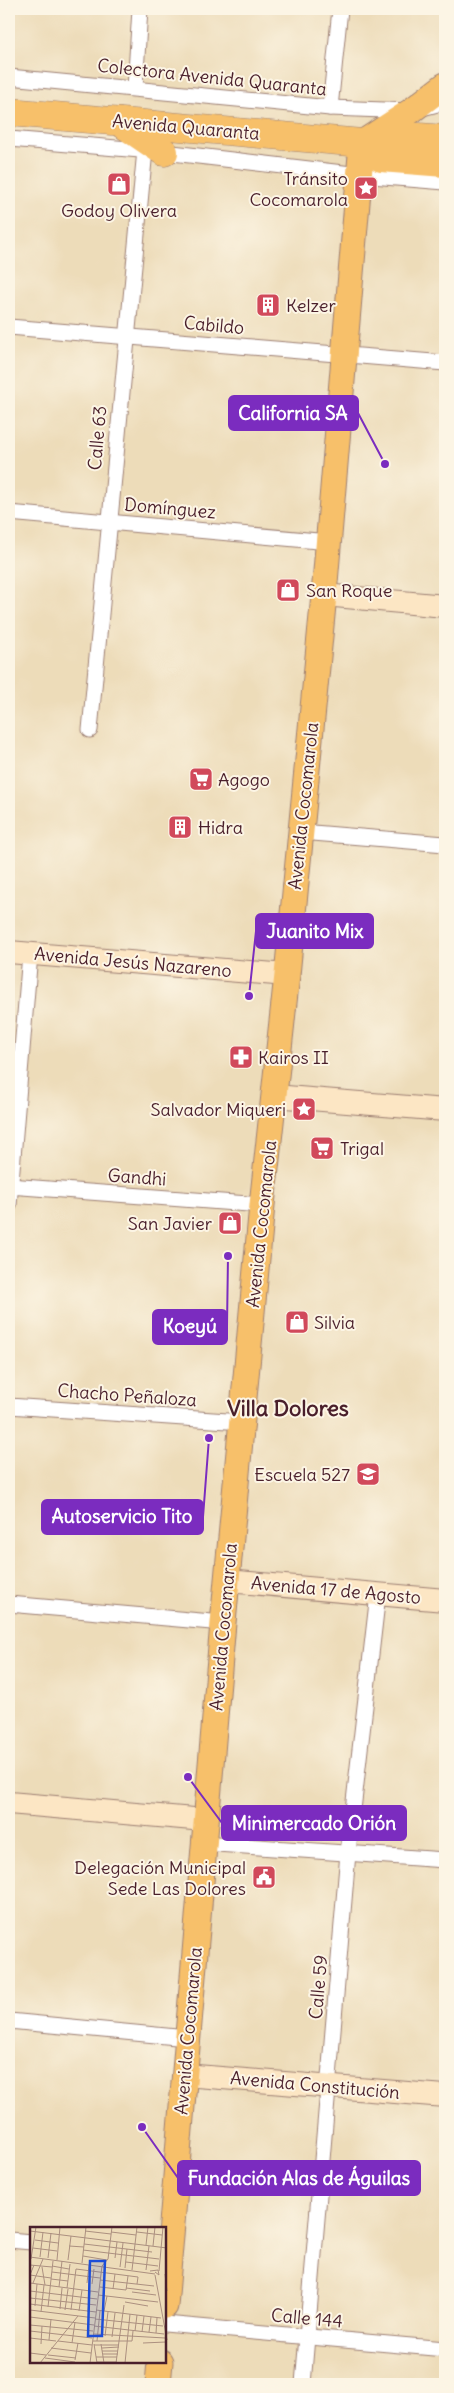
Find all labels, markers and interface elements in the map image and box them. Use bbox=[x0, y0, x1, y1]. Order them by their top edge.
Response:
street label: Colectora Avenida Quaranta bbox=[96, 54, 328, 100]
street label: Avenida Quaranta bbox=[111, 109, 261, 145]
place label: Tránsito Cocomarola bbox=[249, 167, 348, 211]
shop icon: Godoy Olivera bbox=[106, 171, 132, 197]
place icon: Tránsito Cocomarola bbox=[353, 175, 379, 201]
place label: Godoy Olivera bbox=[61, 199, 177, 222]
building icon: Kelzer bbox=[255, 292, 281, 318]
place label: Kelzer bbox=[286, 294, 336, 317]
street label: Cabildo bbox=[183, 311, 245, 339]
callout: California SA bbox=[229, 396, 358, 430]
text: California SA bbox=[238, 401, 348, 425]
street label: Calle 63 bbox=[83, 405, 111, 471]
street label: Domínguez bbox=[123, 493, 217, 523]
shop icon: San Roque bbox=[275, 577, 301, 603]
place label: San Roque bbox=[306, 579, 393, 602]
street label: Avenida Cocomarola bbox=[283, 721, 323, 891]
supermarket icon: Agogo bbox=[188, 766, 214, 792]
place label: Agogo bbox=[218, 768, 270, 791]
building icon: Hidra bbox=[167, 814, 193, 840]
place label: Hidra bbox=[198, 816, 243, 839]
callout: Juanito Mix bbox=[256, 914, 373, 948]
text: Juanito Mix bbox=[266, 919, 364, 943]
street label: Avenida Jesús Nazareno bbox=[33, 942, 233, 982]
pharmacy icon: Kairos II bbox=[228, 1044, 254, 1070]
place label: Kairos II bbox=[258, 1046, 329, 1069]
place icon: Salvador Miqueri bbox=[291, 1096, 317, 1122]
place label: Salvador Miqueri bbox=[150, 1098, 286, 1121]
supermarket icon: Trigal bbox=[309, 1135, 335, 1161]
place label: Trigal bbox=[340, 1137, 384, 1160]
street label: Avenida Cocomarola bbox=[241, 1139, 281, 1309]
street label: Gandhi bbox=[107, 1163, 167, 1191]
shop icon: San Javier bbox=[217, 1210, 243, 1236]
place label: San Javier bbox=[128, 1212, 213, 1235]
shop icon: Silvia bbox=[284, 1309, 310, 1335]
callout: Koeyú bbox=[153, 1310, 227, 1344]
place label: Silvia bbox=[314, 1311, 355, 1334]
text: Koeyú bbox=[163, 1314, 217, 1338]
street label: Chacho Peñaloza bbox=[57, 1379, 197, 1411]
district label: Villa Dolores bbox=[227, 1394, 349, 1422]
school or university icon: Escuela 527 bbox=[355, 1461, 381, 1487]
place label: Escuela 527 bbox=[254, 1463, 350, 1486]
callout: Autoservicio Tito bbox=[42, 1500, 203, 1534]
text: Autoservicio Tito bbox=[52, 1504, 193, 1528]
street label: Avenida Cocomarola bbox=[204, 1542, 242, 1712]
street label: Avenida 17 de Agosto bbox=[250, 1571, 422, 1609]
callout: Minimercado Orión bbox=[222, 1806, 406, 1840]
text: Minimercado Orión bbox=[232, 1811, 396, 1835]
place label: Delegación Municipal Sede Las Dolores bbox=[74, 1856, 246, 1900]
public building icon: Delegación Municipal Sede Las Dolores bbox=[251, 1864, 277, 1890]
street label: Avenida Cocomarola bbox=[169, 1946, 207, 2116]
street label: Calle 59 bbox=[304, 1954, 332, 2020]
street label: Avenida Constitución bbox=[229, 2066, 401, 2104]
callout: Fundación Alas de Águilas bbox=[178, 2161, 420, 2195]
text: Fundación Alas de Águilas bbox=[188, 2165, 411, 2190]
inset map bbox=[30, 2227, 166, 2363]
street label: Calle 144 bbox=[270, 2303, 344, 2333]

